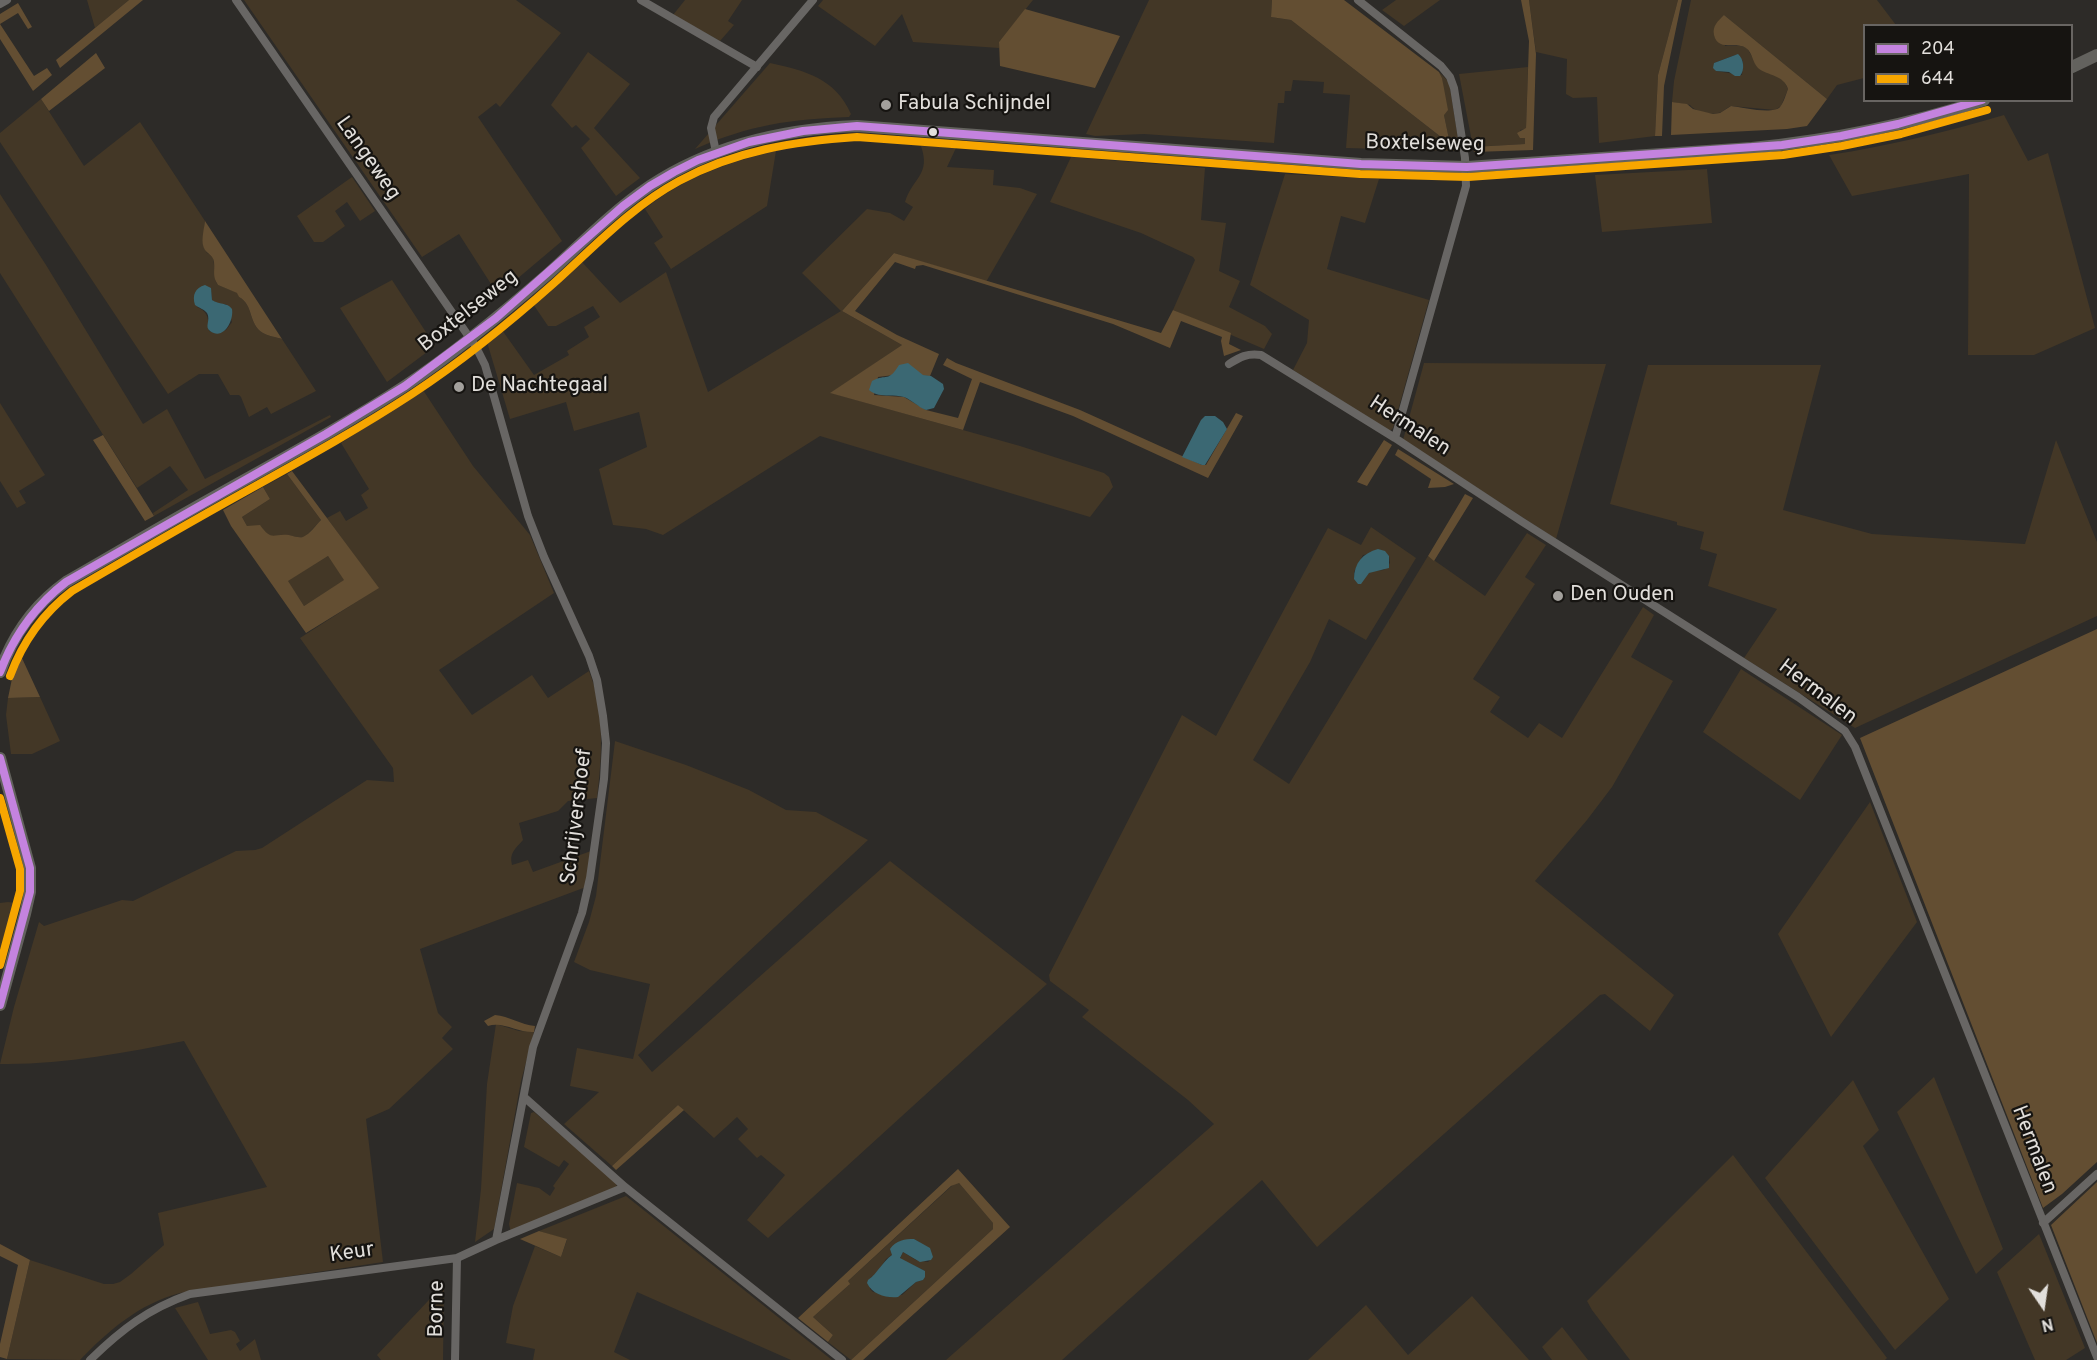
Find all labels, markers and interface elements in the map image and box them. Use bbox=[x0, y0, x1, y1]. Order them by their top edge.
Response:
legend bbox=[1863, 24, 2073, 102]
text: 204 bbox=[1921, 38, 1955, 61]
text: 644 bbox=[1921, 68, 1954, 91]
place label: Fabula Schijndel bbox=[898, 92, 1051, 118]
marker: Fabula Schijndel bbox=[879, 98, 893, 112]
street label: Langeweg bbox=[329, 112, 405, 206]
unlabelled marker bbox=[927, 126, 939, 138]
street label: Boxtelseweg bbox=[1365, 131, 1485, 159]
street label: Boxtelseweg bbox=[414, 265, 524, 359]
place label: De Nachtegaal bbox=[471, 374, 608, 400]
marker: De Nachtegaal bbox=[452, 380, 466, 394]
street label: Hermalen bbox=[1364, 391, 1454, 463]
place label: Den Ouden bbox=[1570, 583, 1675, 609]
marker: Den Ouden bbox=[1551, 589, 1565, 603]
street label: Hermalen bbox=[1773, 655, 1861, 731]
street label: Schrijvershoef bbox=[557, 748, 599, 886]
street label: Hermalen bbox=[2005, 1103, 2061, 1197]
street label: Keur bbox=[328, 1238, 376, 1270]
north arrow bbox=[2013, 1276, 2073, 1336]
street label: Borne bbox=[425, 1280, 451, 1338]
text: N bbox=[2039, 1313, 2055, 1335]

